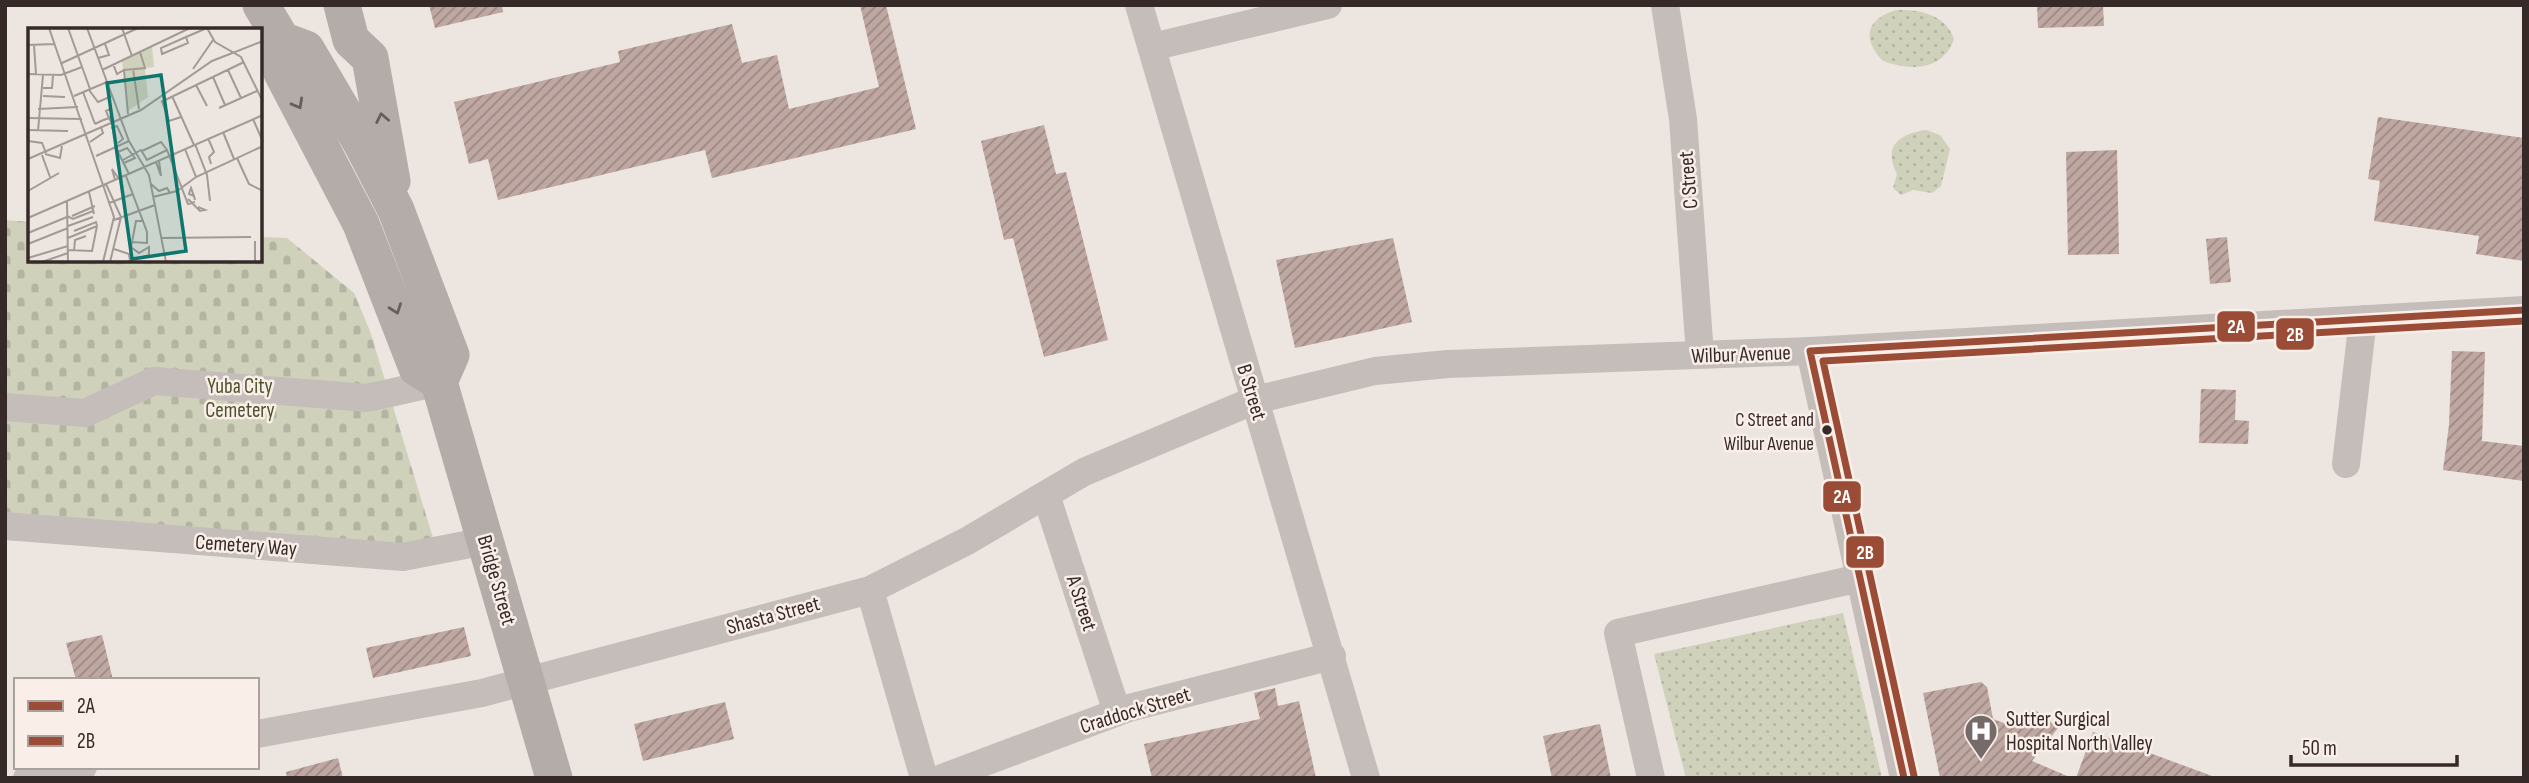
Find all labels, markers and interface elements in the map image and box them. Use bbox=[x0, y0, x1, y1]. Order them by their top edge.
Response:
inset map bbox=[28, 28, 262, 262]
one-way arrow bbox=[290, 97, 304, 109]
one-way arrow bbox=[375, 112, 390, 124]
street label: C Street bbox=[1674, 150, 1703, 210]
one-way arrow bbox=[387, 303, 401, 315]
line badge: 2A bbox=[2216, 310, 2256, 343]
text: 2A bbox=[2227, 316, 2246, 339]
line badge: 2B bbox=[2275, 317, 2315, 351]
text: 2B bbox=[2286, 324, 2304, 347]
street label: Wilbur Avenue bbox=[1691, 340, 1791, 369]
street label: B Street bbox=[1231, 361, 1272, 423]
park label: Yuba City Cemetery bbox=[205, 374, 275, 423]
place label: C Street and Wilbur Avenue bbox=[1724, 409, 1814, 456]
marker: C Street and Wilbur Avenue bbox=[1820, 423, 1834, 437]
line badge: 2A bbox=[1822, 480, 1862, 513]
text: 2A bbox=[1833, 486, 1852, 509]
street label: Cemetery Way bbox=[194, 529, 298, 562]
street label: Bridge Street bbox=[472, 532, 521, 628]
line badge: 2B bbox=[1845, 535, 1885, 569]
text: 2B bbox=[1856, 542, 1874, 565]
street label: A Street bbox=[1061, 571, 1102, 634]
street label: Shasta Street bbox=[724, 591, 823, 640]
legend bbox=[14, 678, 259, 769]
street label: Craddock Street bbox=[1077, 682, 1193, 739]
text: 2A bbox=[77, 694, 96, 719]
place label: Sutter Surgical Hospital North Valley bbox=[2006, 707, 2153, 756]
hospital icon: Sutter Surgical Hospital North Valley bbox=[1962, 712, 2000, 761]
scale bar bbox=[2291, 724, 2457, 768]
text: 2B bbox=[77, 729, 95, 754]
text: 50 m bbox=[2302, 736, 2337, 761]

